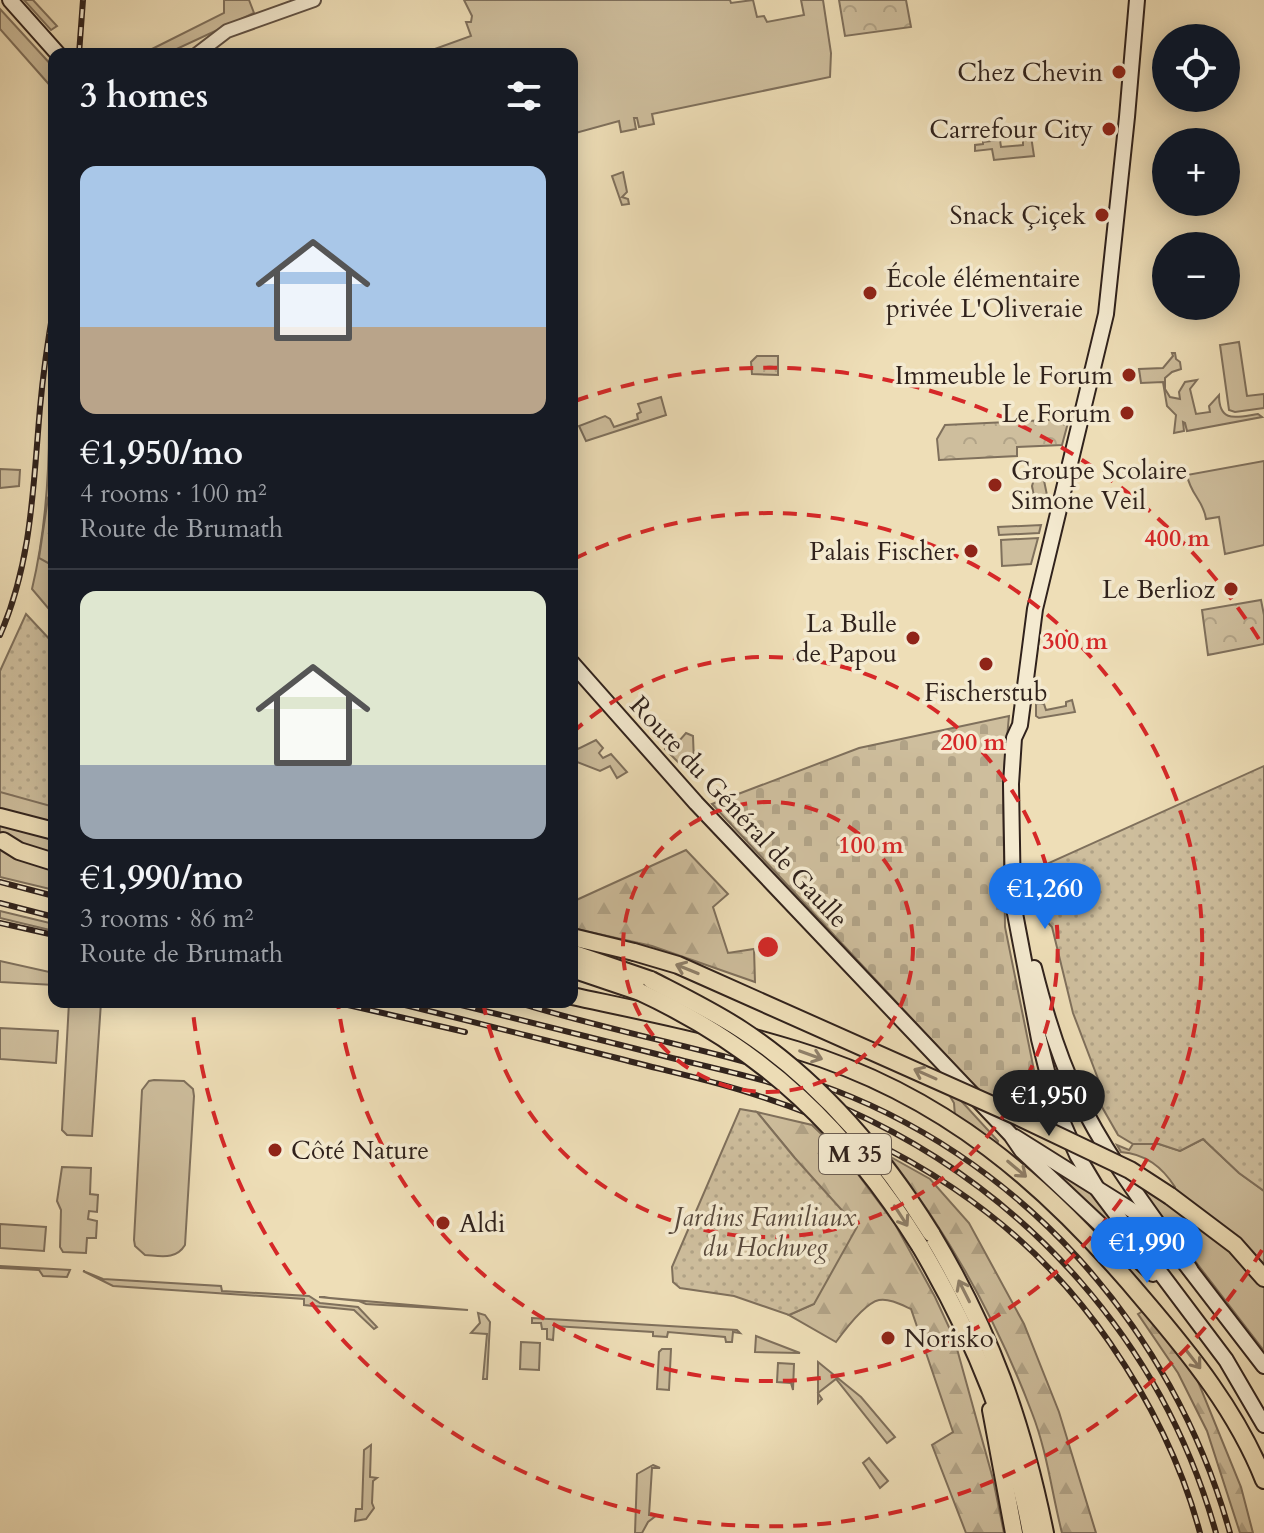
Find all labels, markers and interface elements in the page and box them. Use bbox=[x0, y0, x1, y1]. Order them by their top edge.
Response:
map controls bbox=[1152, 24, 1240, 320]
button: locate bbox=[1152, 24, 1240, 112]
place label: Chez Chevin bbox=[957, 55, 1103, 90]
marker: Chez Chevin bbox=[1110, 63, 1128, 81]
text: 3 homes bbox=[80, 73, 208, 119]
icon: filters bbox=[502, 74, 546, 118]
place label: Carrefour City bbox=[929, 112, 1093, 147]
marker: Carrefour City bbox=[1100, 120, 1118, 138]
button: + bbox=[1152, 128, 1240, 216]
place label: Snack Çiçek bbox=[949, 198, 1086, 233]
marker: Snack Çiçek bbox=[1093, 206, 1111, 224]
icon: home bbox=[241, 218, 385, 362]
button: − bbox=[1152, 232, 1240, 320]
place label: École élémentaire privée L'Oliveraie bbox=[886, 261, 1083, 326]
marker: École élémentaire privée L'Oliveraie bbox=[861, 284, 879, 302]
place label: Immeuble le Forum bbox=[895, 358, 1113, 393]
marker: Immeuble le Forum bbox=[1120, 366, 1138, 384]
place label: Le Forum bbox=[1002, 396, 1111, 431]
marker: Le Forum bbox=[1118, 404, 1136, 422]
text: €1,950/mo bbox=[80, 430, 243, 476]
place label: Groupe Scolaire Simone Veil bbox=[1011, 453, 1187, 518]
text: 4 rooms · 100 m² bbox=[80, 476, 267, 511]
marker: Groupe Scolaire Simone Veil bbox=[986, 476, 1004, 494]
text: Route de Brumath bbox=[80, 511, 283, 546]
text: 400 m bbox=[1144, 522, 1211, 555]
place label: Palais Fischer bbox=[809, 534, 956, 569]
marker: Palais Fischer bbox=[962, 542, 980, 560]
place label: Le Berlioz bbox=[1102, 572, 1215, 607]
marker: Le Berlioz bbox=[1222, 580, 1240, 598]
place label: La Bulle de Papou bbox=[796, 606, 897, 671]
text: 300 m bbox=[1042, 625, 1109, 658]
marker: La Bulle de Papou bbox=[904, 629, 922, 647]
icon: home bbox=[241, 643, 385, 787]
marker: Fischerstub bbox=[977, 655, 995, 673]
place label: Fischerstub bbox=[924, 675, 1048, 710]
street label: Route du Général de Gaulle bbox=[622, 688, 856, 936]
text: 200 m bbox=[940, 726, 1007, 759]
text: 100 m bbox=[838, 829, 905, 862]
text: €1,990/mo bbox=[80, 855, 243, 901]
pin: €1,260 bbox=[980, 863, 1110, 931]
text: €1,260 bbox=[1007, 871, 1083, 906]
text: 3 rooms · 86 m² bbox=[80, 901, 253, 936]
centre of rings bbox=[754, 933, 782, 961]
text: Route de Brumath bbox=[80, 936, 283, 971]
one-way arrow bbox=[675, 961, 700, 975]
one-way arrow bbox=[798, 1049, 822, 1063]
one-way arrow bbox=[913, 1066, 938, 1081]
pin: €1,950 bbox=[984, 1070, 1114, 1138]
text: €1,950 bbox=[1011, 1078, 1087, 1113]
place label: Côté Nature bbox=[291, 1133, 429, 1168]
road number: M 35 bbox=[819, 1134, 891, 1174]
marker: Côté Nature bbox=[266, 1141, 284, 1159]
one-way arrow bbox=[1006, 1160, 1026, 1178]
park label: Jardins Familiaux du Hochweg bbox=[668, 1200, 856, 1265]
one-way arrow bbox=[893, 1205, 909, 1227]
place label: Aldi bbox=[459, 1206, 505, 1241]
marker: Aldi bbox=[434, 1214, 452, 1232]
pin: €1,990 bbox=[1082, 1217, 1212, 1285]
text: €1,990 bbox=[1109, 1225, 1185, 1260]
one-way arrow bbox=[955, 1280, 971, 1304]
place label: Norisko bbox=[904, 1321, 994, 1356]
marker: Norisko bbox=[879, 1329, 897, 1347]
one-way arrow bbox=[1185, 1348, 1202, 1369]

